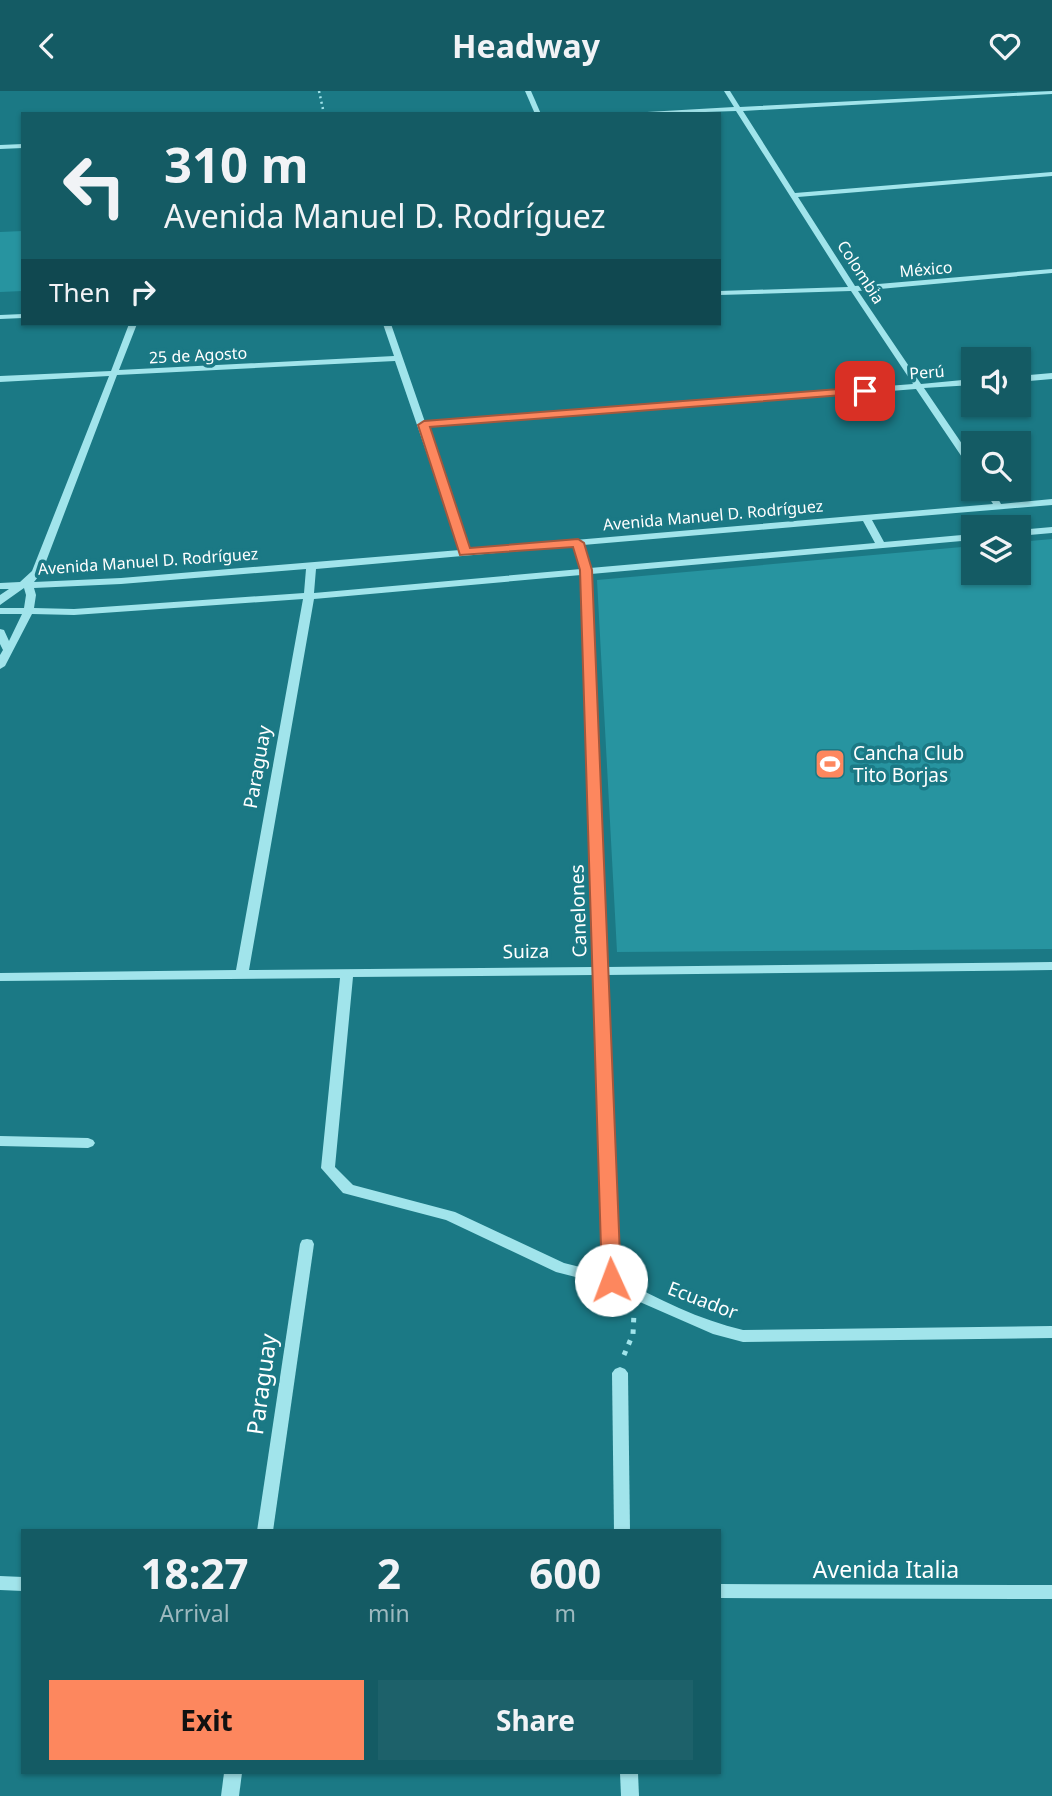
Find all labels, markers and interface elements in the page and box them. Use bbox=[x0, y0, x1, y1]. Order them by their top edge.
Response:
text: Headway bbox=[452, 24, 600, 67]
icon: back bbox=[28, 27, 66, 65]
icon: heart bbox=[986, 27, 1024, 65]
text: 310 m bbox=[164, 131, 309, 197]
icon: left bbox=[49, 140, 140, 231]
text: Avenida Manuel D. Rodríguez bbox=[164, 194, 606, 237]
street label: Colombia bbox=[832, 236, 890, 308]
street label: México bbox=[899, 256, 953, 282]
icon: right bbox=[124, 273, 162, 311]
text: Then bbox=[49, 274, 110, 310]
street label: 25 de Agosto bbox=[148, 341, 248, 369]
map controls bbox=[961, 347, 1031, 585]
button: sound bbox=[961, 347, 1031, 417]
street label: Perú bbox=[909, 360, 945, 384]
pin bbox=[835, 361, 895, 421]
icon: arrive bbox=[846, 372, 884, 410]
button: search bbox=[961, 431, 1031, 501]
street label: Avenida Manuel D. Rodríguez bbox=[602, 494, 824, 536]
button: layers bbox=[961, 515, 1031, 585]
street label: Avenida Manuel D. Rodríguez bbox=[37, 542, 259, 580]
street label: Paraguay bbox=[237, 723, 277, 811]
place label: Cancha Club Tito Borjas bbox=[853, 740, 964, 788]
sports icon: Cancha Club Tito Borjas bbox=[813, 747, 847, 781]
street label: Canelones bbox=[563, 864, 593, 958]
street label: Suiza bbox=[502, 938, 550, 964]
position arrow bbox=[574, 1243, 648, 1317]
street label: Ecuador bbox=[664, 1275, 742, 1325]
street label: Paraguay bbox=[238, 1331, 284, 1437]
text: 18:27 bbox=[141, 1544, 248, 1601]
text: 2 bbox=[377, 1544, 401, 1601]
text: 600 bbox=[529, 1544, 601, 1601]
street label: Avenida Italia bbox=[813, 1553, 959, 1585]
text: Arrival bbox=[159, 1597, 230, 1629]
text: min bbox=[368, 1597, 410, 1629]
text: m bbox=[555, 1597, 576, 1629]
button: Exit bbox=[49, 1680, 364, 1760]
button: Share bbox=[378, 1680, 693, 1760]

